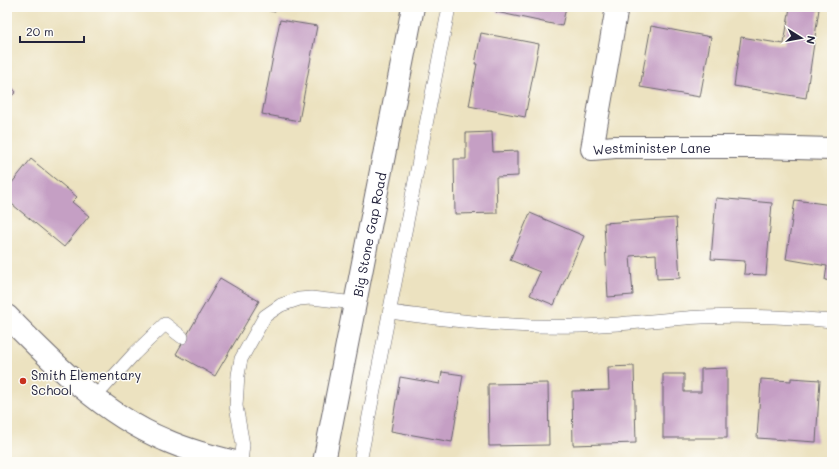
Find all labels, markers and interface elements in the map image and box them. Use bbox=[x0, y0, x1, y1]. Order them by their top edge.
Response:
scale bar bbox=[20, 18, 84, 44]
north arrow bbox=[781, 18, 821, 58]
text: 20 m bbox=[26, 23, 54, 39]
text: N bbox=[803, 34, 819, 46]
street label: Westminister Lane bbox=[592, 139, 711, 157]
street label: Big Stone Gap Road bbox=[348, 171, 389, 298]
place label: Smith Elementary School bbox=[31, 366, 142, 398]
marker: Smith Elementary School bbox=[18, 376, 28, 386]

